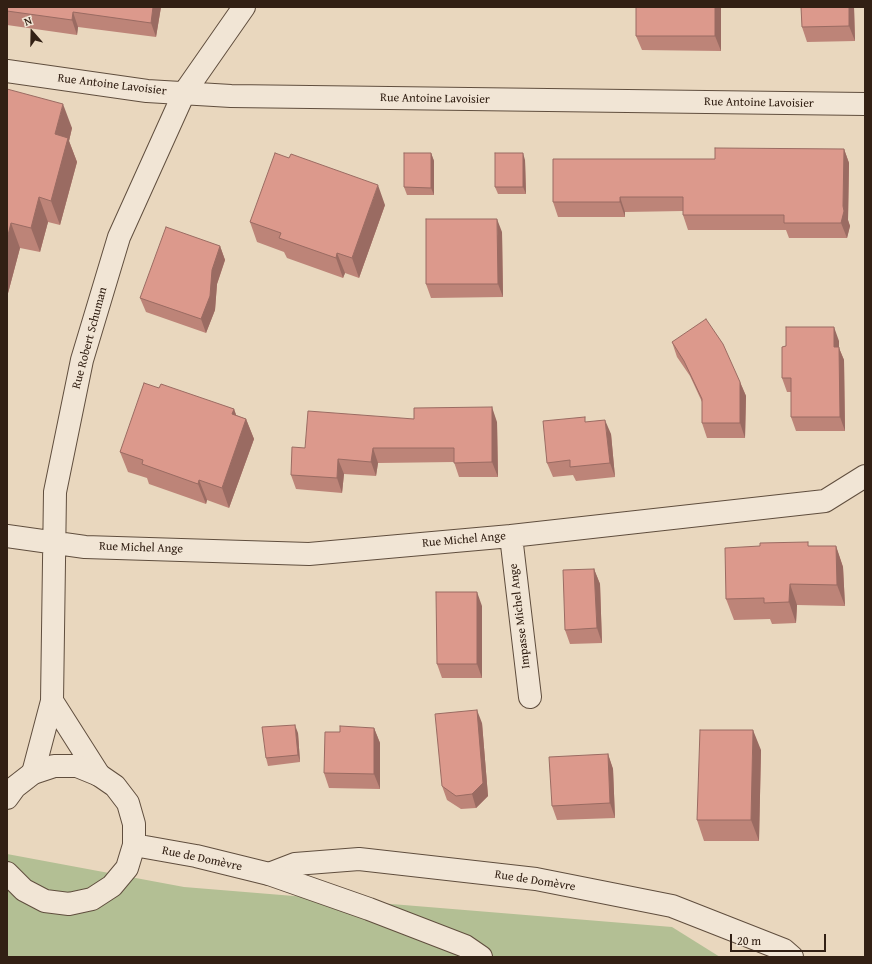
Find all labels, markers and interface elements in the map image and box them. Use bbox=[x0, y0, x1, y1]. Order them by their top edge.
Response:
north arrow bbox=[12, 12, 52, 52]
text: N bbox=[22, 12, 34, 30]
street label: Rue Antoine Lavoisier bbox=[57, 71, 167, 99]
street label: Rue Antoine Lavoisier bbox=[380, 91, 490, 107]
street label: Rue Antoine Lavoisier bbox=[704, 95, 814, 111]
street label: Rue Robert Schuman bbox=[69, 286, 111, 390]
street label: Rue Michel Ange bbox=[422, 529, 506, 551]
street label: Rue Michel Ange bbox=[99, 539, 183, 557]
street label: Impasse Michel Ange bbox=[506, 563, 534, 669]
street label: Rue de Domèvre bbox=[161, 843, 243, 875]
street label: Rue de Domèvre bbox=[494, 868, 576, 894]
scale bar bbox=[732, 926, 828, 952]
text: 20 m bbox=[737, 932, 761, 949]

